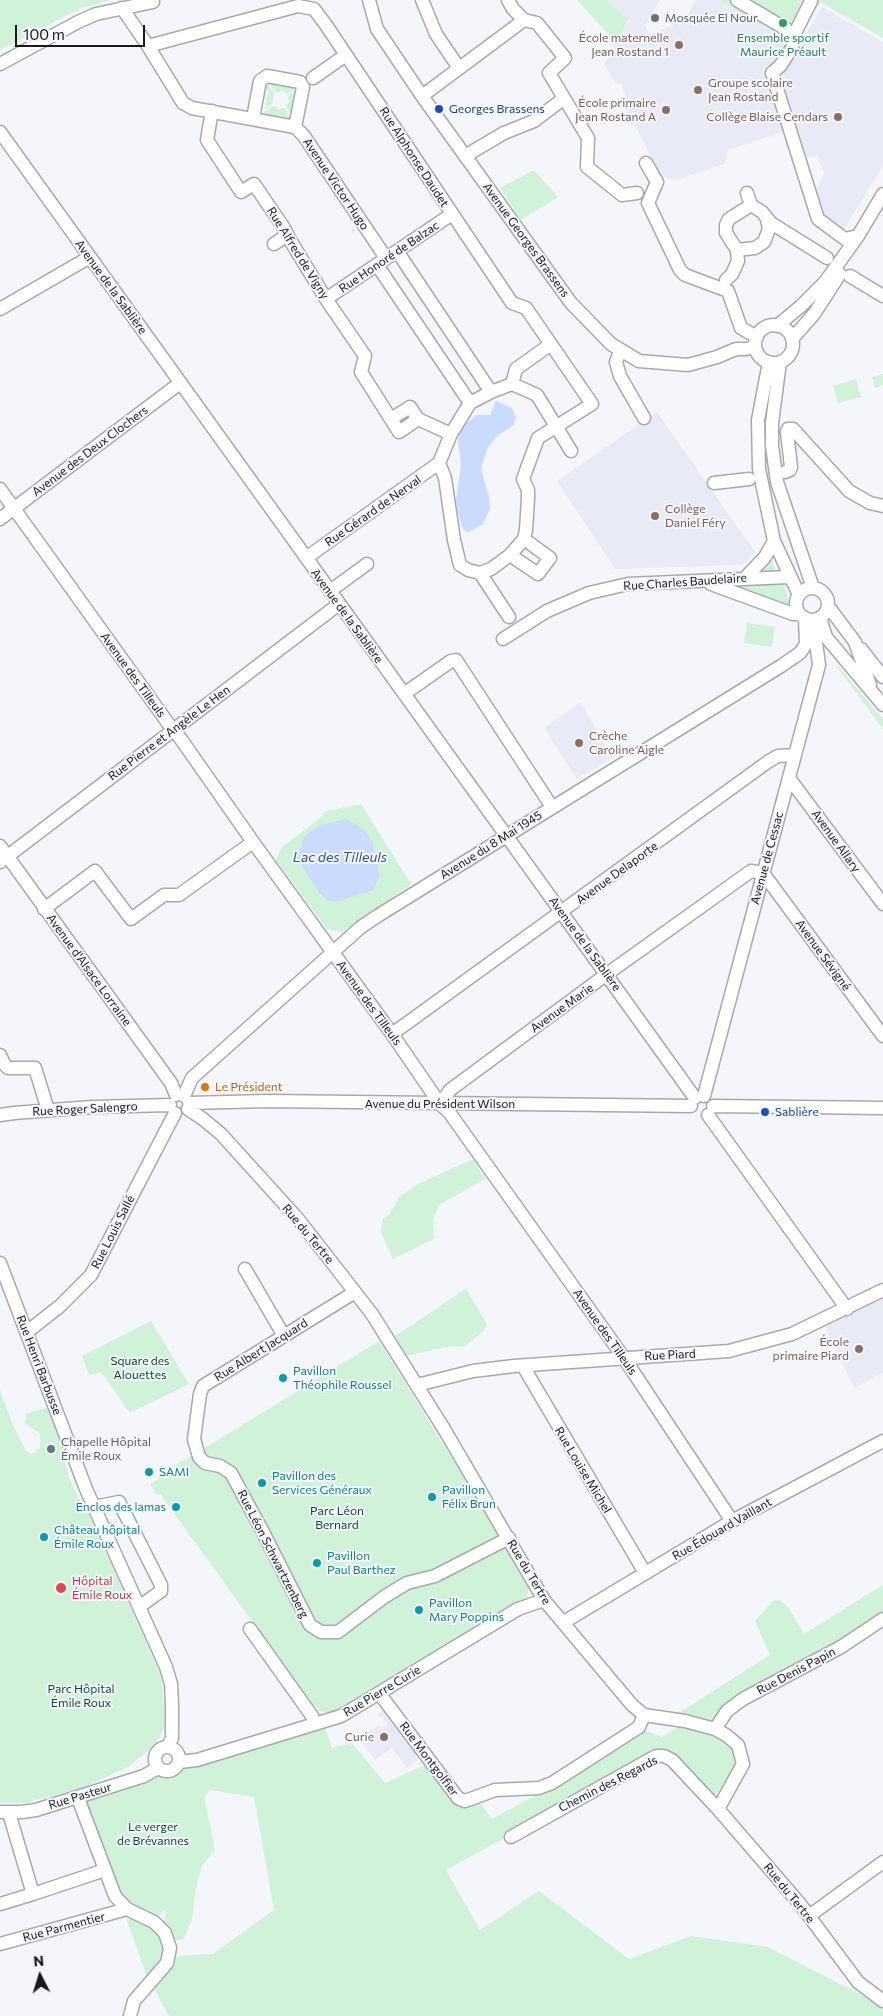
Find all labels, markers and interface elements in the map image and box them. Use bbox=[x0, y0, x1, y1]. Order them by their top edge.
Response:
place label: Mosquée El Nour bbox=[665, 11, 758, 25]
marker: Mosquée El Nour bbox=[649, 12, 661, 24]
scale bar bbox=[18, 15, 148, 47]
marker: Ensemble sportif Maurice Préault bbox=[777, 17, 789, 29]
text: 100 m bbox=[23, 25, 65, 43]
place label: École maternelle Jean Rostand 1 bbox=[579, 31, 669, 59]
place label: Ensemble sportif Maurice Préault bbox=[737, 31, 829, 59]
marker: École maternelle Jean Rostand 1 bbox=[673, 39, 685, 51]
place label: Groupe scolaire Jean Rostand bbox=[708, 76, 793, 104]
marker: Groupe scolaire Jean Rostand bbox=[692, 84, 704, 96]
place label: École primaire Jean Rostand A bbox=[575, 96, 656, 124]
place label: Georges Brassens bbox=[449, 102, 545, 116]
marker: Georges Brassens bbox=[433, 103, 445, 115]
street label: Rue Alphonse Daudet bbox=[376, 104, 452, 210]
marker: École primaire Jean Rostand A bbox=[660, 104, 672, 116]
place label: Collège Blaise Cendars bbox=[706, 110, 828, 124]
marker: Collège Blaise Cendars bbox=[832, 111, 844, 123]
street label: Avenue Victor Hugo bbox=[300, 135, 372, 233]
street label: Avenue Georges Brassens bbox=[480, 180, 572, 300]
street label: Rue Alfred de Vigny bbox=[264, 204, 332, 302]
street label: Rue Honoré de Balzac bbox=[336, 218, 442, 296]
street label: Avenue de la Sablière bbox=[72, 237, 150, 337]
street label: Avenue des Deux Clochers bbox=[29, 403, 151, 499]
street label: Rue Gérard de Nerval bbox=[322, 472, 424, 550]
place label: Collège Daniel Féry bbox=[665, 502, 726, 530]
marker: Collège Daniel Féry bbox=[649, 510, 661, 522]
street label: Avenue de la Sablière bbox=[308, 566, 386, 666]
street label: Rue Charles Baudelaire bbox=[623, 570, 747, 594]
street label: Avenue des Tilleuls bbox=[97, 630, 169, 720]
street label: Rue Pierre et Angèle Le Hen bbox=[105, 682, 233, 784]
place label: Crèche Caroline Aigle bbox=[589, 729, 664, 757]
marker: Crèche Caroline Aigle bbox=[573, 737, 585, 749]
street label: Avenue Allary bbox=[808, 807, 864, 875]
street label: Avenue du 8 Mai 1945 bbox=[437, 808, 545, 882]
street label: Avenue de Cessac bbox=[748, 810, 786, 906]
street label: Avenue Delaporte bbox=[574, 839, 660, 907]
water label: Lac des Tilleuls bbox=[293, 849, 387, 865]
street label: Avenue de la Sablière bbox=[546, 894, 624, 994]
street label: Avenue d'Alsace Lorraine bbox=[44, 911, 134, 1029]
street label: Avenue Sévigné bbox=[792, 917, 854, 993]
street label: Avenue des Tilleuls bbox=[333, 958, 405, 1048]
street label: Avenue Marie bbox=[528, 980, 596, 1036]
place label: Le Président bbox=[215, 1080, 283, 1094]
marker: Le Président bbox=[199, 1081, 211, 1093]
street label: Avenue du Président Wilson bbox=[365, 1097, 515, 1111]
street label: Rue Roger Salengro bbox=[32, 1099, 138, 1119]
place label: Sablière bbox=[775, 1105, 819, 1119]
marker: Sablière bbox=[759, 1106, 771, 1118]
street label: Rue Louis Sallé bbox=[88, 1193, 138, 1271]
street label: Rue du Tertre bbox=[279, 1201, 337, 1267]
street label: Avenue des Tilleuls bbox=[570, 1286, 640, 1378]
street label: Rue Henri Barbusse bbox=[13, 1313, 65, 1417]
street label: Rue Albert Jacquard bbox=[212, 1315, 310, 1385]
place label: École primaire Piard bbox=[773, 1335, 849, 1363]
marker: École primaire Piard bbox=[853, 1343, 865, 1355]
street label: Rue Piard bbox=[644, 1346, 696, 1364]
park label: Square des Alouettes bbox=[111, 1354, 169, 1382]
place label: Pavillon Théophile Roussel bbox=[293, 1364, 392, 1392]
marker: Pavillon Théophile Roussel bbox=[277, 1372, 289, 1384]
street label: Rue Louise Michel bbox=[552, 1424, 614, 1516]
place label: Chapelle Hôpital Émile Roux bbox=[61, 1435, 151, 1463]
marker: Chapelle Hôpital Émile Roux bbox=[45, 1443, 57, 1455]
place label: SAMI bbox=[159, 1465, 189, 1479]
marker: SAMI bbox=[143, 1466, 155, 1478]
place label: Pavillon des Services Généraux bbox=[272, 1469, 372, 1497]
marker: Pavillon des Services Généraux bbox=[256, 1477, 268, 1489]
place label: Pavillon Félix Brun bbox=[442, 1483, 496, 1511]
street label: Rue Léon Schwartzenberg bbox=[234, 1488, 312, 1620]
marker: Pavillon Félix Brun bbox=[426, 1491, 438, 1503]
street label: Rue Édouard Vaillant bbox=[670, 1495, 774, 1563]
place label: Enclos des lamas bbox=[76, 1500, 166, 1514]
marker: Enclos des lamas bbox=[170, 1501, 182, 1513]
park label: Parc Léon Bernard bbox=[310, 1504, 364, 1532]
place label: Château hôpital Émile Roux bbox=[54, 1523, 140, 1551]
marker: Château hôpital Émile Roux bbox=[38, 1531, 50, 1543]
street label: Rue du Tertre bbox=[504, 1537, 554, 1607]
place label: Pavillon Paul Barthez bbox=[327, 1549, 396, 1577]
marker: Pavillon Paul Barthez bbox=[311, 1557, 323, 1569]
place label: Hôpital Émile Roux bbox=[72, 1574, 132, 1602]
marker: Hôpital Émile Roux bbox=[54, 1581, 68, 1595]
place label: Pavillon Mary Poppins bbox=[429, 1596, 504, 1624]
marker: Pavillon Mary Poppins bbox=[413, 1604, 425, 1616]
street label: Rue Denis Papin bbox=[754, 1644, 838, 1698]
street label: Rue Pierre Curie bbox=[341, 1662, 423, 1720]
park label: Parc Hôpital Émile Roux bbox=[47, 1682, 115, 1710]
street label: Rue Montgolfier bbox=[396, 1719, 462, 1799]
place label: Curie bbox=[345, 1730, 374, 1744]
marker: Curie bbox=[378, 1731, 390, 1743]
street label: Chemin des Regards bbox=[556, 1753, 660, 1815]
street label: Rue Pasteur bbox=[47, 1780, 113, 1812]
park label: Le verger de Brévannes bbox=[117, 1820, 189, 1848]
street label: Rue du Tertre bbox=[760, 1860, 818, 1926]
street label: Rue Parmentier bbox=[21, 1909, 107, 1945]
north arrow bbox=[15, 1951, 65, 2001]
text: N bbox=[33, 1952, 45, 1969]

